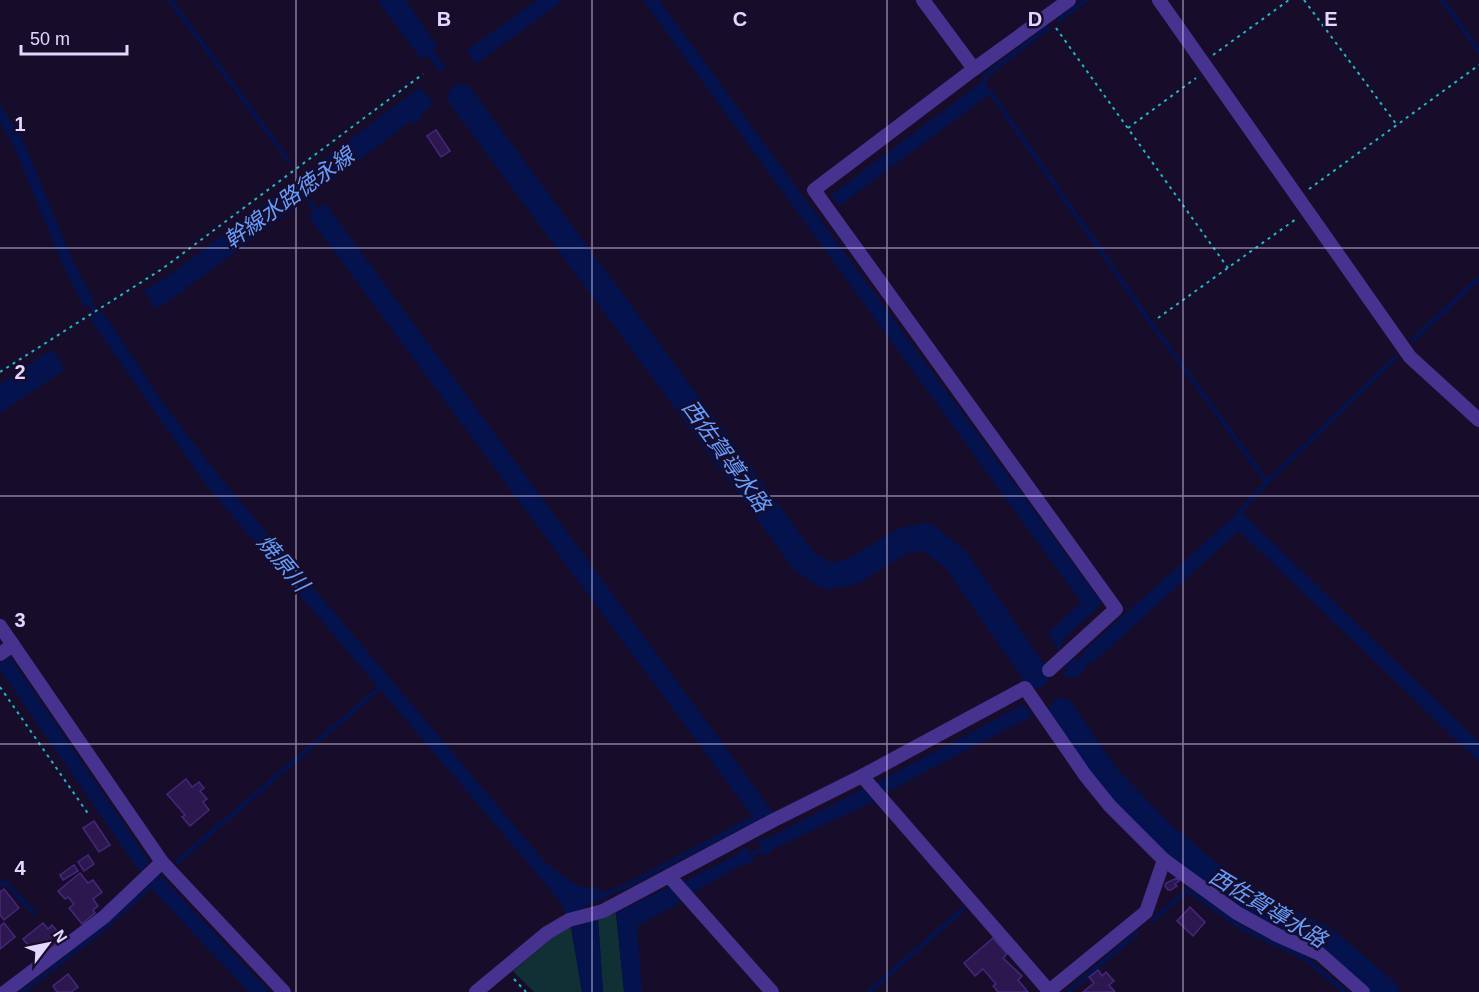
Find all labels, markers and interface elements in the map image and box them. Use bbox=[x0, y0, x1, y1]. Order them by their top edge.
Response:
text: B bbox=[437, 8, 451, 30]
text: C bbox=[733, 8, 747, 30]
text: D bbox=[1028, 8, 1042, 30]
text: E bbox=[1324, 8, 1338, 30]
scale bar bbox=[21, 18, 128, 56]
text: 50 m bbox=[30, 29, 70, 49]
text: 1 bbox=[14, 113, 26, 135]
water label: 幹線水路徳永線 bbox=[219, 141, 361, 253]
text: 2 bbox=[14, 361, 26, 383]
water label: 西佐賀導水路 bbox=[677, 395, 776, 518]
water label: 焼原川 bbox=[252, 530, 315, 598]
text: 3 bbox=[14, 609, 26, 631]
text: 4 bbox=[14, 857, 26, 879]
water label: 西佐賀導水路 bbox=[1205, 863, 1333, 954]
north arrow bbox=[18, 914, 78, 974]
text: N bbox=[50, 927, 71, 946]

